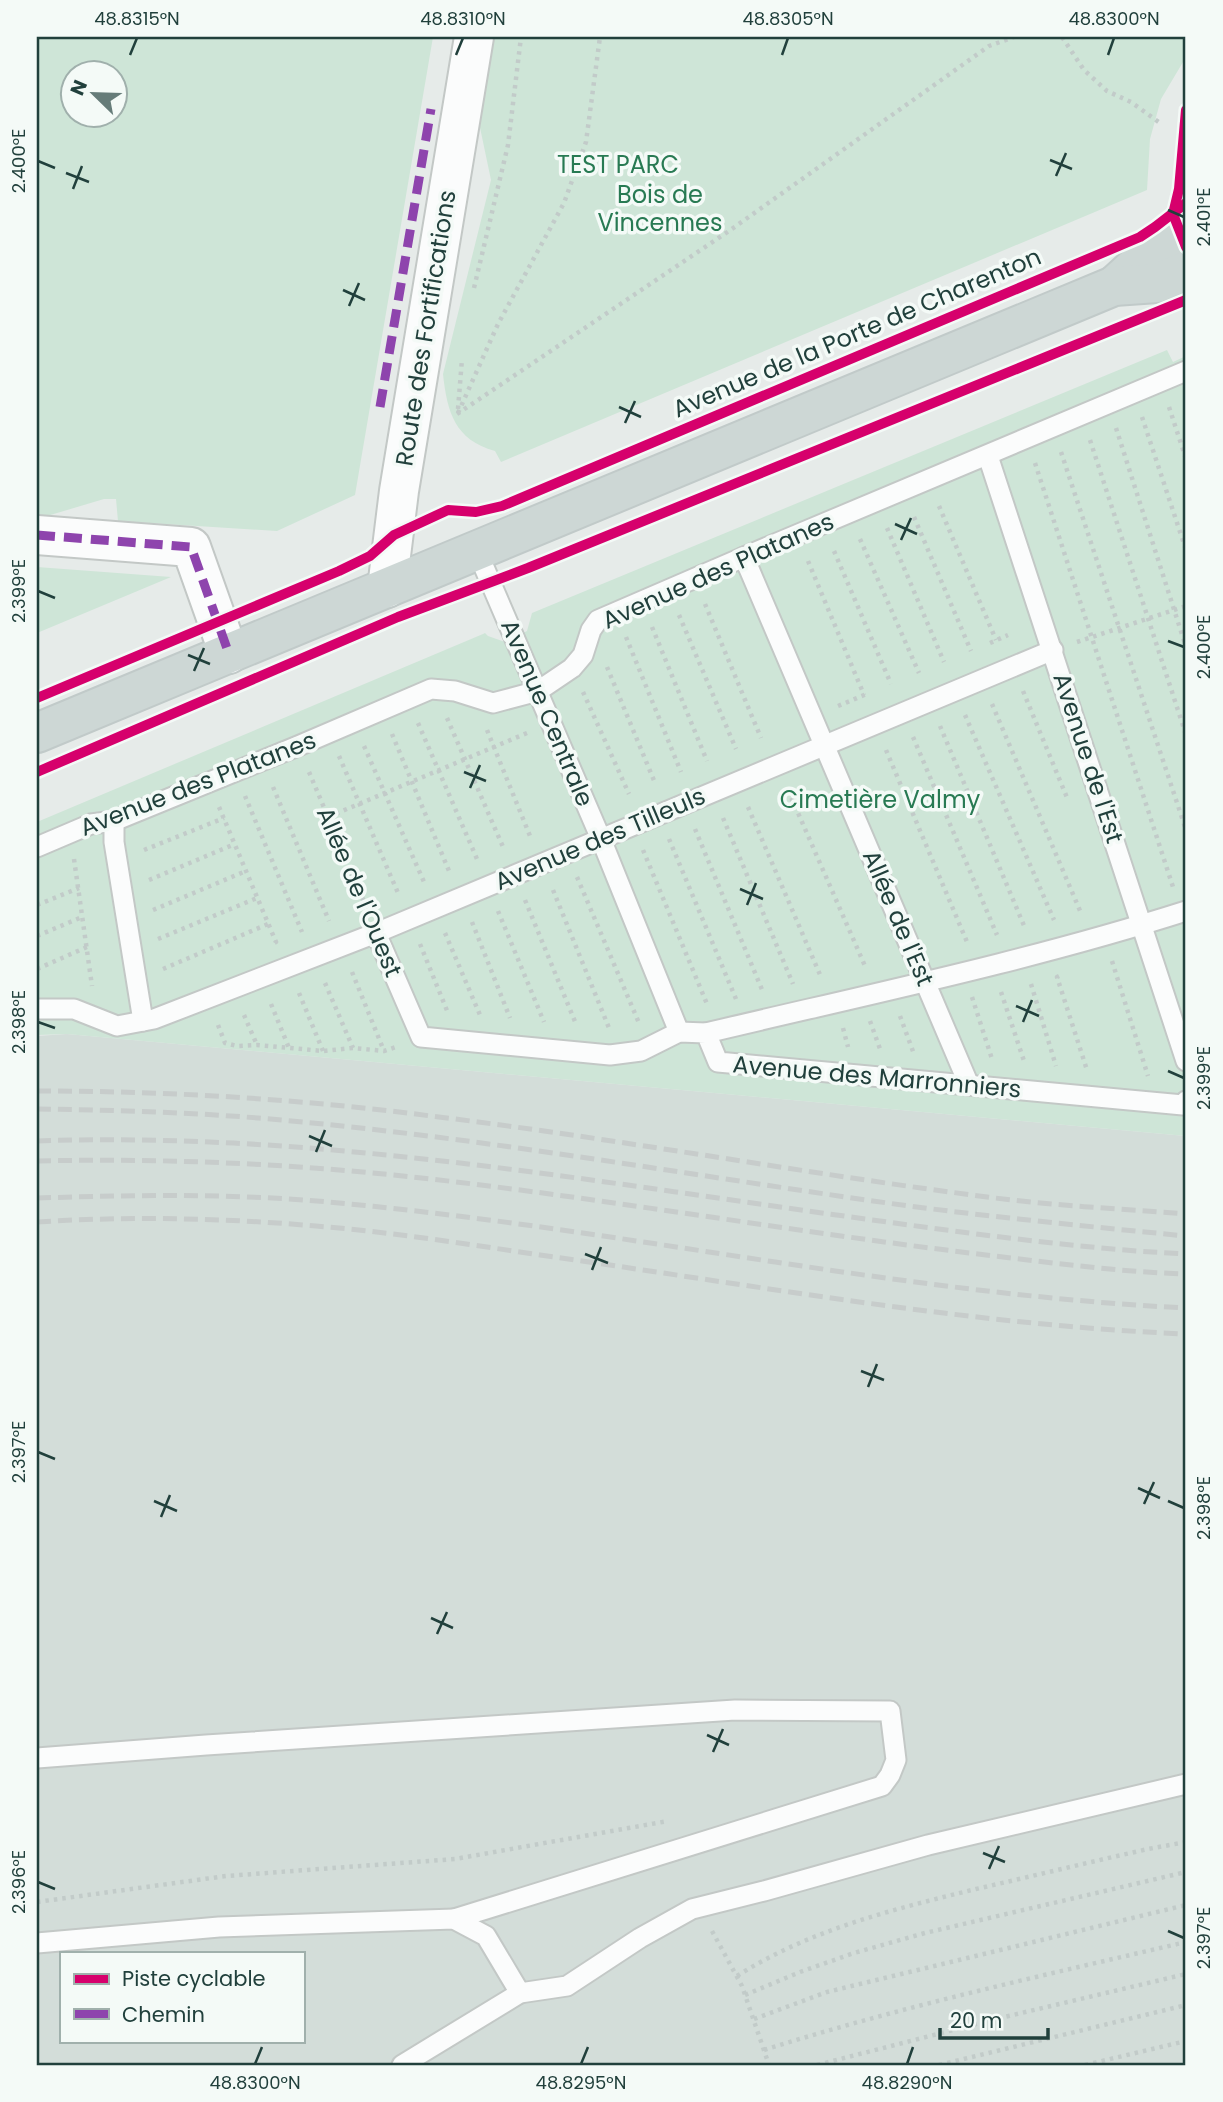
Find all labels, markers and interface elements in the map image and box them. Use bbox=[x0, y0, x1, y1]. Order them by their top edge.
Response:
text: 48.8315°N bbox=[94, 6, 180, 31]
text: 48.8310°N bbox=[420, 6, 506, 31]
text: 48.8305°N bbox=[742, 6, 834, 31]
text: 48.8300°N bbox=[1068, 6, 1160, 31]
north arrow bbox=[60, 60, 130, 130]
text: N bbox=[64, 76, 94, 99]
text: 2.400°E bbox=[6, 129, 31, 193]
park label: TEST PARC bbox=[557, 148, 679, 181]
park label: Bois de Vincennes bbox=[597, 178, 723, 239]
text: 2.401°E bbox=[1191, 187, 1216, 247]
street label: Route des Fortifications bbox=[387, 188, 464, 468]
street label: Avenue de la Porte de Charenton bbox=[668, 240, 1046, 425]
street label: Avenue des Platanes bbox=[597, 505, 839, 637]
text: 2.399°E bbox=[6, 559, 31, 623]
street label: Avenue Centrale bbox=[493, 614, 602, 811]
text: 2.400°E bbox=[1191, 615, 1216, 679]
street label: Avenue de l'Est bbox=[1045, 668, 1132, 847]
street label: Avenue des Platanes bbox=[75, 723, 321, 844]
street label: Avenue des Tilleuls bbox=[489, 779, 710, 898]
park label: Cimetière Valmy bbox=[780, 783, 981, 816]
street label: Allée de l'Ouest bbox=[309, 802, 410, 982]
street label: Allée de l'Est bbox=[855, 845, 942, 991]
text: 2.398°E bbox=[6, 990, 31, 1054]
text: 2.399°E bbox=[1191, 1046, 1216, 1110]
street label: Avenue des Marronniers bbox=[731, 1047, 1023, 1106]
text: 2.397°E bbox=[6, 1421, 31, 1483]
text: 2.398°E bbox=[1191, 1476, 1216, 1540]
text: 2.396°E bbox=[6, 1850, 31, 1914]
text: 2.397°E bbox=[1191, 1907, 1216, 1969]
legend bbox=[60, 1952, 304, 2042]
text: Piste cyclable bbox=[122, 1964, 266, 1993]
scale bar bbox=[940, 1997, 1048, 2041]
text: Chemin bbox=[122, 2000, 205, 2029]
text: 20 m bbox=[950, 2006, 1003, 2035]
text: 48.8300°N bbox=[209, 2070, 301, 2095]
text: 48.8295°N bbox=[536, 2070, 626, 2095]
text: 48.8290°N bbox=[862, 2070, 952, 2095]

